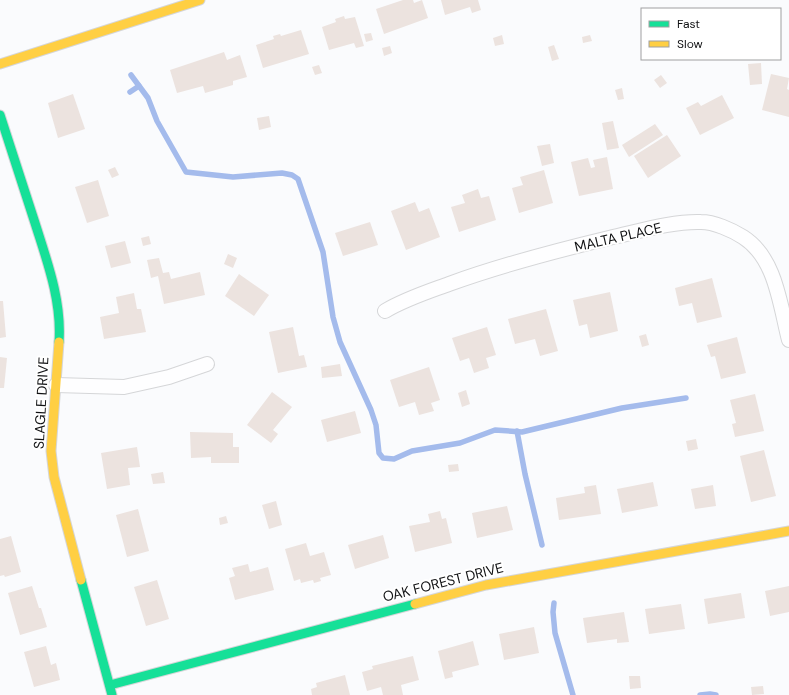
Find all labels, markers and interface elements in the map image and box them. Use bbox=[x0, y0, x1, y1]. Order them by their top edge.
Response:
legend bbox=[641, 8, 781, 60]
text: Fast bbox=[677, 16, 700, 32]
text: Slow bbox=[677, 36, 703, 52]
street label: MALTA PLACE bbox=[573, 218, 663, 256]
street label: SLAGLE DRIVE bbox=[30, 356, 52, 450]
street label: OAK FOREST DRIVE bbox=[381, 558, 505, 606]

